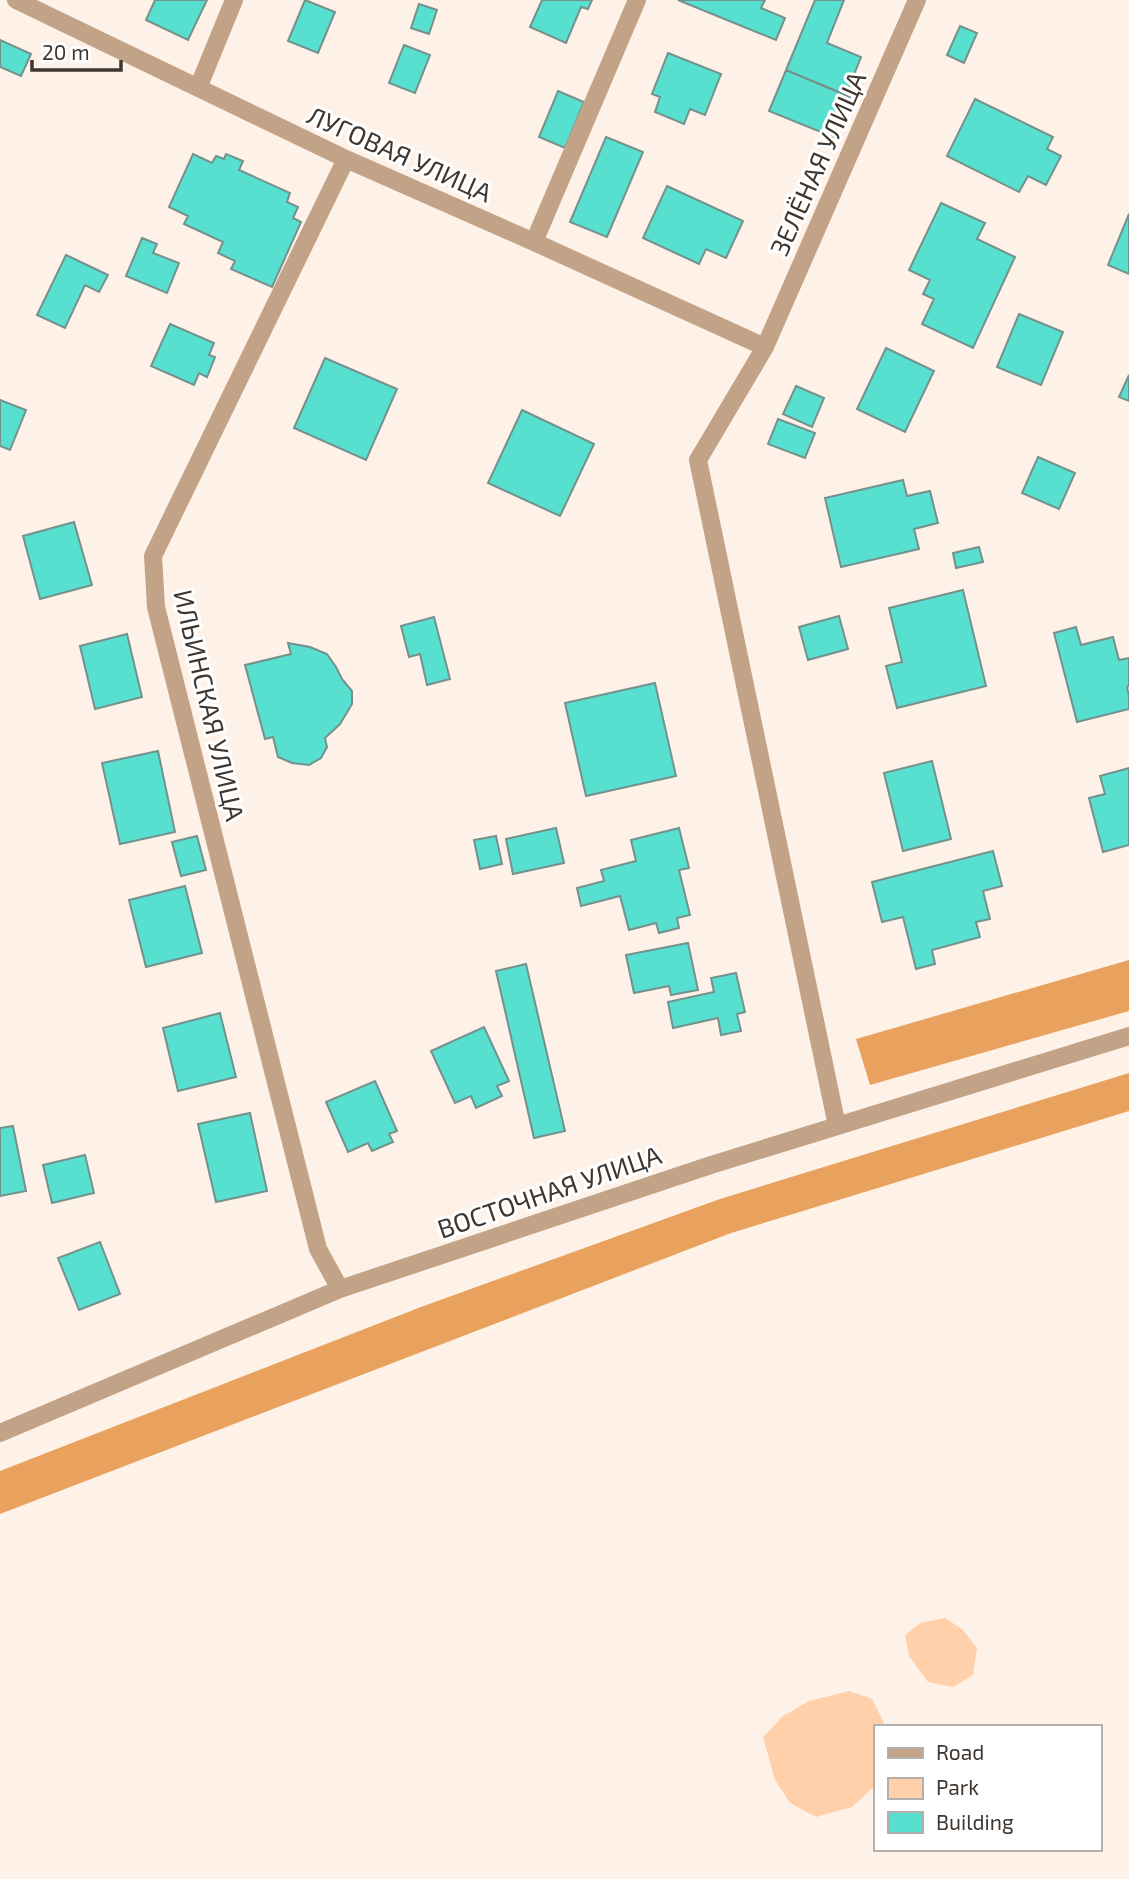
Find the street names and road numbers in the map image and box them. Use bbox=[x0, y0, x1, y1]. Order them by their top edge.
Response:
street label: ЗЕЛЁНАЯ УЛИЦА bbox=[763, 66, 871, 260]
street label: ЛУГОВАЯ УЛИЦА bbox=[303, 98, 497, 208]
street label: ИЛЬИНСКАЯ УЛИЦА bbox=[168, 586, 252, 824]
street label: ВОСТОЧНАЯ УЛИЦА bbox=[433, 1138, 665, 1244]

